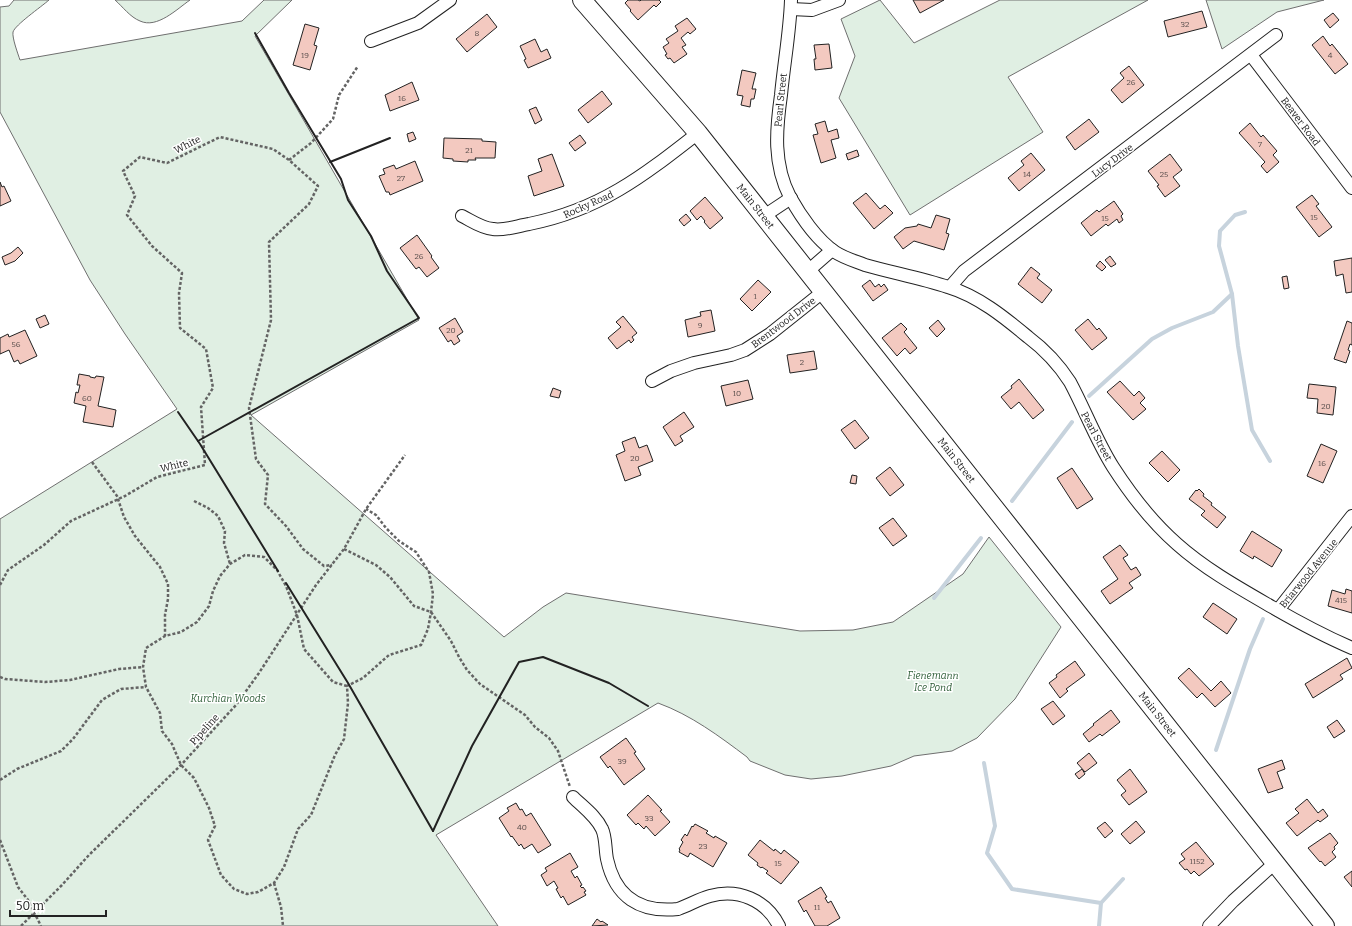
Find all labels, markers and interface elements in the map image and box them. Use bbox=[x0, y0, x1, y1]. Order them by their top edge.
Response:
house number: 32 bbox=[1181, 20, 1189, 29]
house number: 8 bbox=[475, 29, 480, 38]
house number: 19 bbox=[301, 51, 309, 60]
house number: 4 bbox=[1328, 51, 1333, 60]
street label: Pearl Street bbox=[772, 72, 790, 128]
house number: 26 bbox=[1126, 78, 1136, 87]
house number: 16 bbox=[398, 94, 406, 103]
street label: Beaver Road bbox=[1278, 95, 1322, 148]
street label: White bbox=[172, 133, 203, 157]
house number: 7 bbox=[1258, 140, 1262, 149]
street label: Lucy Drive bbox=[1090, 141, 1136, 180]
house number: 21 bbox=[465, 146, 474, 155]
house number: 14 bbox=[1023, 170, 1031, 179]
house number: 25 bbox=[1160, 170, 1168, 179]
house number: 27 bbox=[397, 174, 405, 183]
street label: Main Street bbox=[734, 182, 777, 232]
street label: Rocky Road bbox=[562, 189, 615, 221]
house number: 15 bbox=[1310, 213, 1318, 222]
house number: 15 bbox=[1101, 214, 1109, 223]
house number: 26 bbox=[414, 252, 424, 261]
house number: 1 bbox=[753, 292, 757, 301]
street label: Brentwood Drive bbox=[749, 295, 818, 351]
house number: 9 bbox=[698, 321, 703, 330]
house number: 20 bbox=[446, 326, 456, 335]
house number: 56 bbox=[12, 340, 21, 349]
house number: 2 bbox=[800, 358, 804, 367]
house number: 10 bbox=[733, 389, 741, 398]
house number: 60 bbox=[82, 394, 92, 403]
house number: 20 bbox=[1321, 402, 1331, 411]
street label: Pearl Street bbox=[1078, 410, 1114, 463]
street label: Main Street bbox=[935, 436, 978, 486]
house number: 20 bbox=[630, 454, 640, 463]
street label: White bbox=[159, 457, 189, 475]
house number: 16 bbox=[1318, 459, 1326, 468]
street label: Briarwood Avenue bbox=[1277, 537, 1340, 611]
house number: 415 bbox=[1335, 596, 1347, 605]
park label: Fienemann Ice Pond bbox=[907, 670, 959, 694]
street label: Main Street bbox=[1136, 690, 1179, 740]
park label: Kurchian Woods bbox=[191, 693, 266, 705]
street label: Pipeline bbox=[188, 712, 222, 748]
house number: 39 bbox=[617, 757, 627, 766]
house number: 33 bbox=[645, 814, 654, 823]
house number: 40 bbox=[517, 823, 527, 832]
house number: 23 bbox=[699, 842, 708, 851]
house number: 1152 bbox=[1190, 857, 1205, 866]
house number: 15 bbox=[774, 859, 782, 868]
scale bar bbox=[10, 892, 106, 918]
text: 50 m bbox=[16, 899, 45, 913]
house number: 11 bbox=[814, 903, 821, 912]

